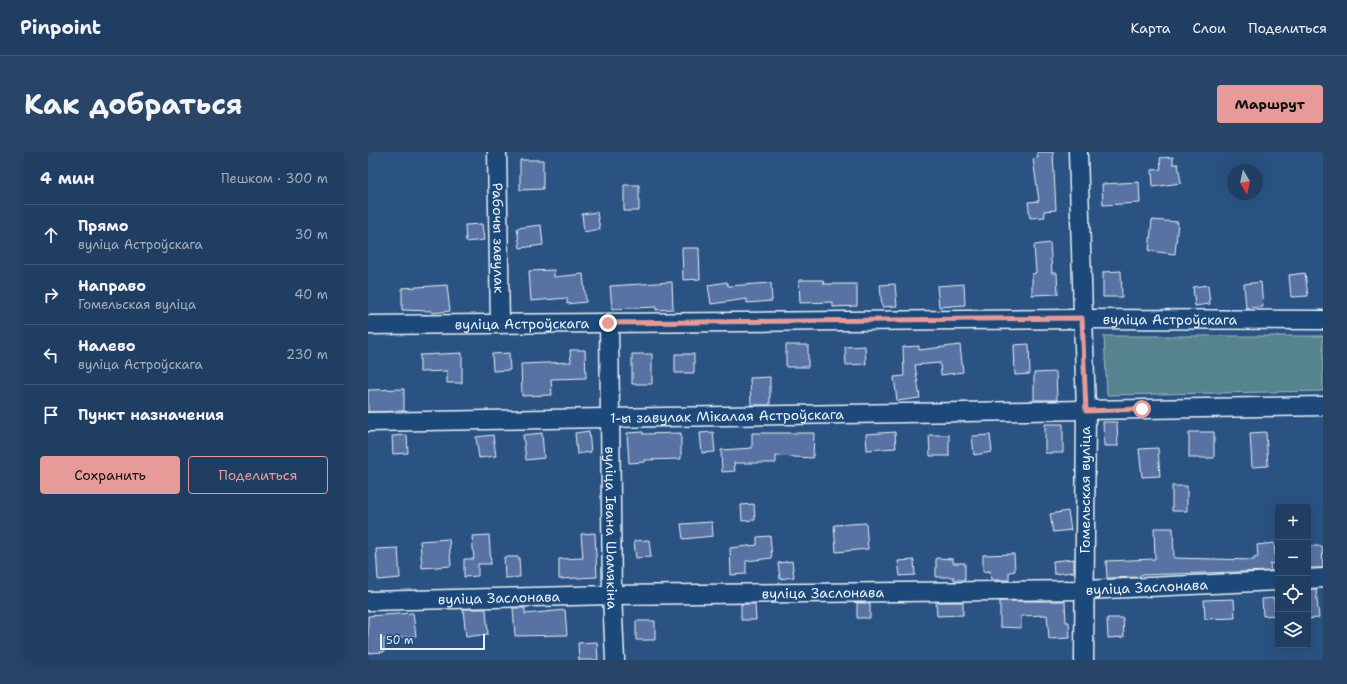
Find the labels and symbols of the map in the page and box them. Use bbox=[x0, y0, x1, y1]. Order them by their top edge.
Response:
north arrow bbox=[1227, 164, 1263, 200]
street label: Рабочы завулак bbox=[489, 182, 508, 294]
street label: вуліца Астроўскага bbox=[1103, 310, 1237, 329]
street label: вуліца Астроўскага bbox=[455, 314, 590, 333]
route end bbox=[599, 314, 617, 332]
route start bbox=[1133, 400, 1151, 418]
street label: 1-ы завулак Мікалая Астроўскага bbox=[610, 405, 844, 427]
street label: Гомельская вуліца bbox=[1076, 426, 1094, 554]
street label: вуліца Івана Шамякіна bbox=[601, 446, 622, 610]
street label: вуліца Заслонава bbox=[1085, 575, 1209, 599]
street label: вуліца Заслонава bbox=[762, 583, 884, 602]
street label: вуліца Заслонава bbox=[438, 587, 561, 608]
scale bar bbox=[380, 632, 485, 651]

